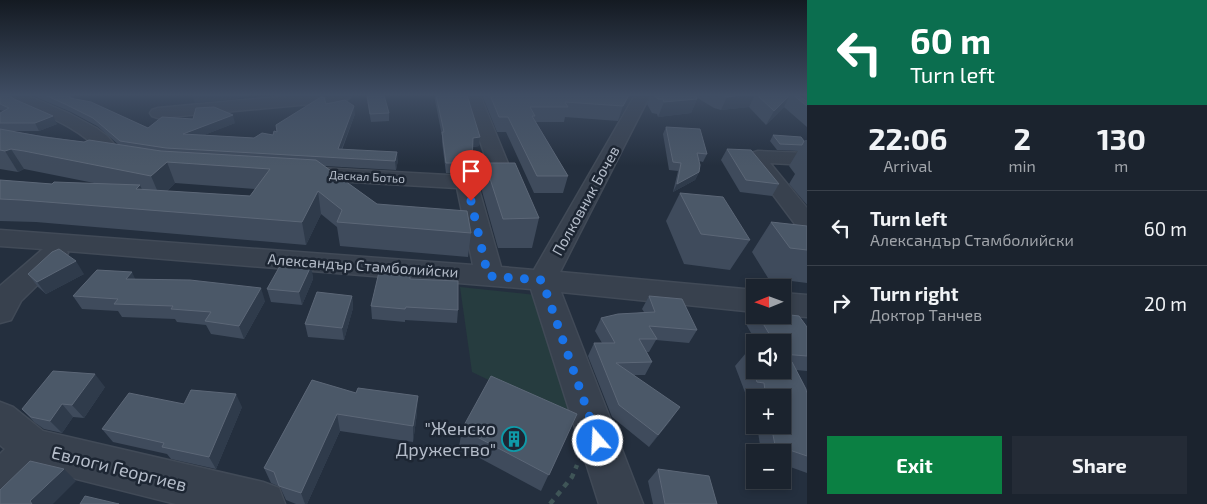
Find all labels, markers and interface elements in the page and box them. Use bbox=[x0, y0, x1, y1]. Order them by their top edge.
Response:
text: 60 m bbox=[910, 19, 991, 61]
icon: left bbox=[827, 20, 892, 85]
text: Turn left bbox=[910, 61, 995, 87]
text: 22:06 bbox=[868, 120, 947, 156]
text: 2 bbox=[1013, 120, 1031, 156]
text: 130 bbox=[1097, 120, 1146, 156]
street label: Полковник Бочев bbox=[548, 143, 623, 259]
pin bbox=[450, 150, 492, 201]
text: Arrival bbox=[883, 156, 932, 175]
text: min bbox=[1008, 156, 1036, 175]
text: m bbox=[1114, 156, 1128, 175]
icon: arrive bbox=[457, 157, 485, 185]
street label: Даскал Ботьо bbox=[329, 167, 406, 185]
text: Turn left bbox=[870, 207, 947, 230]
icon: left bbox=[827, 214, 855, 242]
text: 60 m bbox=[1144, 217, 1187, 240]
text: Александър Стамболийски bbox=[870, 230, 1074, 249]
street label: Александър Стамболийски bbox=[267, 249, 459, 281]
north arrow bbox=[746, 279, 791, 324]
map controls bbox=[746, 279, 791, 489]
text: Turn right bbox=[870, 282, 958, 305]
icon: right bbox=[827, 289, 855, 317]
text: 20 m bbox=[1144, 292, 1187, 315]
text: Доктор Танчев bbox=[870, 305, 982, 324]
button: sound bbox=[746, 334, 791, 379]
button: + bbox=[746, 389, 791, 434]
position arrow bbox=[571, 414, 623, 466]
place label: "Женско Дружество" bbox=[396, 417, 496, 460]
building icon: "Женско Дружество" bbox=[501, 426, 527, 452]
button: Exit bbox=[827, 436, 1002, 494]
button: Share bbox=[1012, 436, 1187, 494]
street label: Евлоги Георгиев bbox=[49, 441, 189, 496]
button: − bbox=[746, 444, 791, 489]

